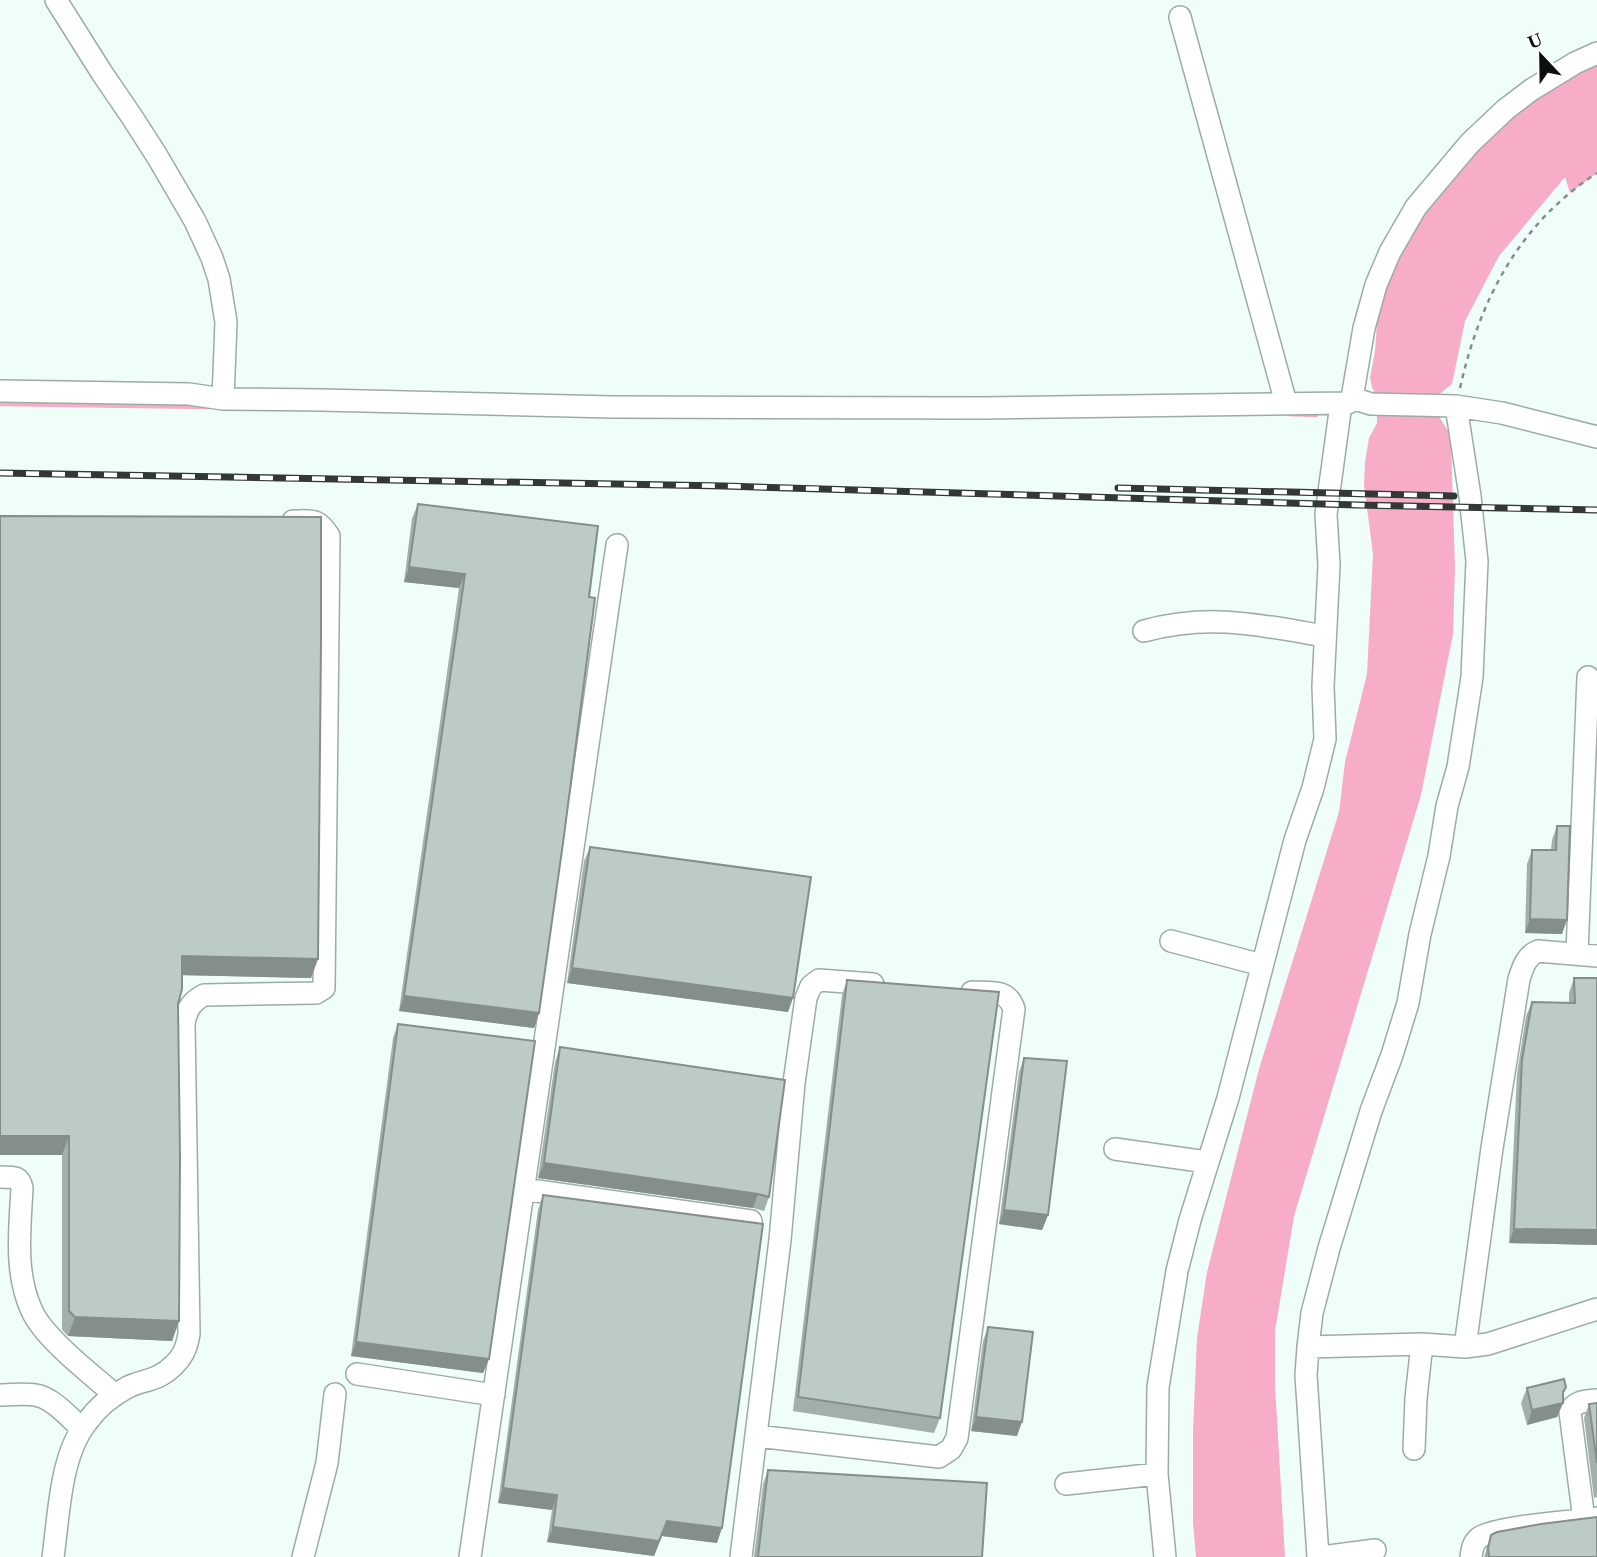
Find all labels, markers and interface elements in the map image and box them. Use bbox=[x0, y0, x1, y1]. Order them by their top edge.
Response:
north arrow bbox=[1506, 21, 1576, 91]
text: U bbox=[1525, 28, 1545, 53]

